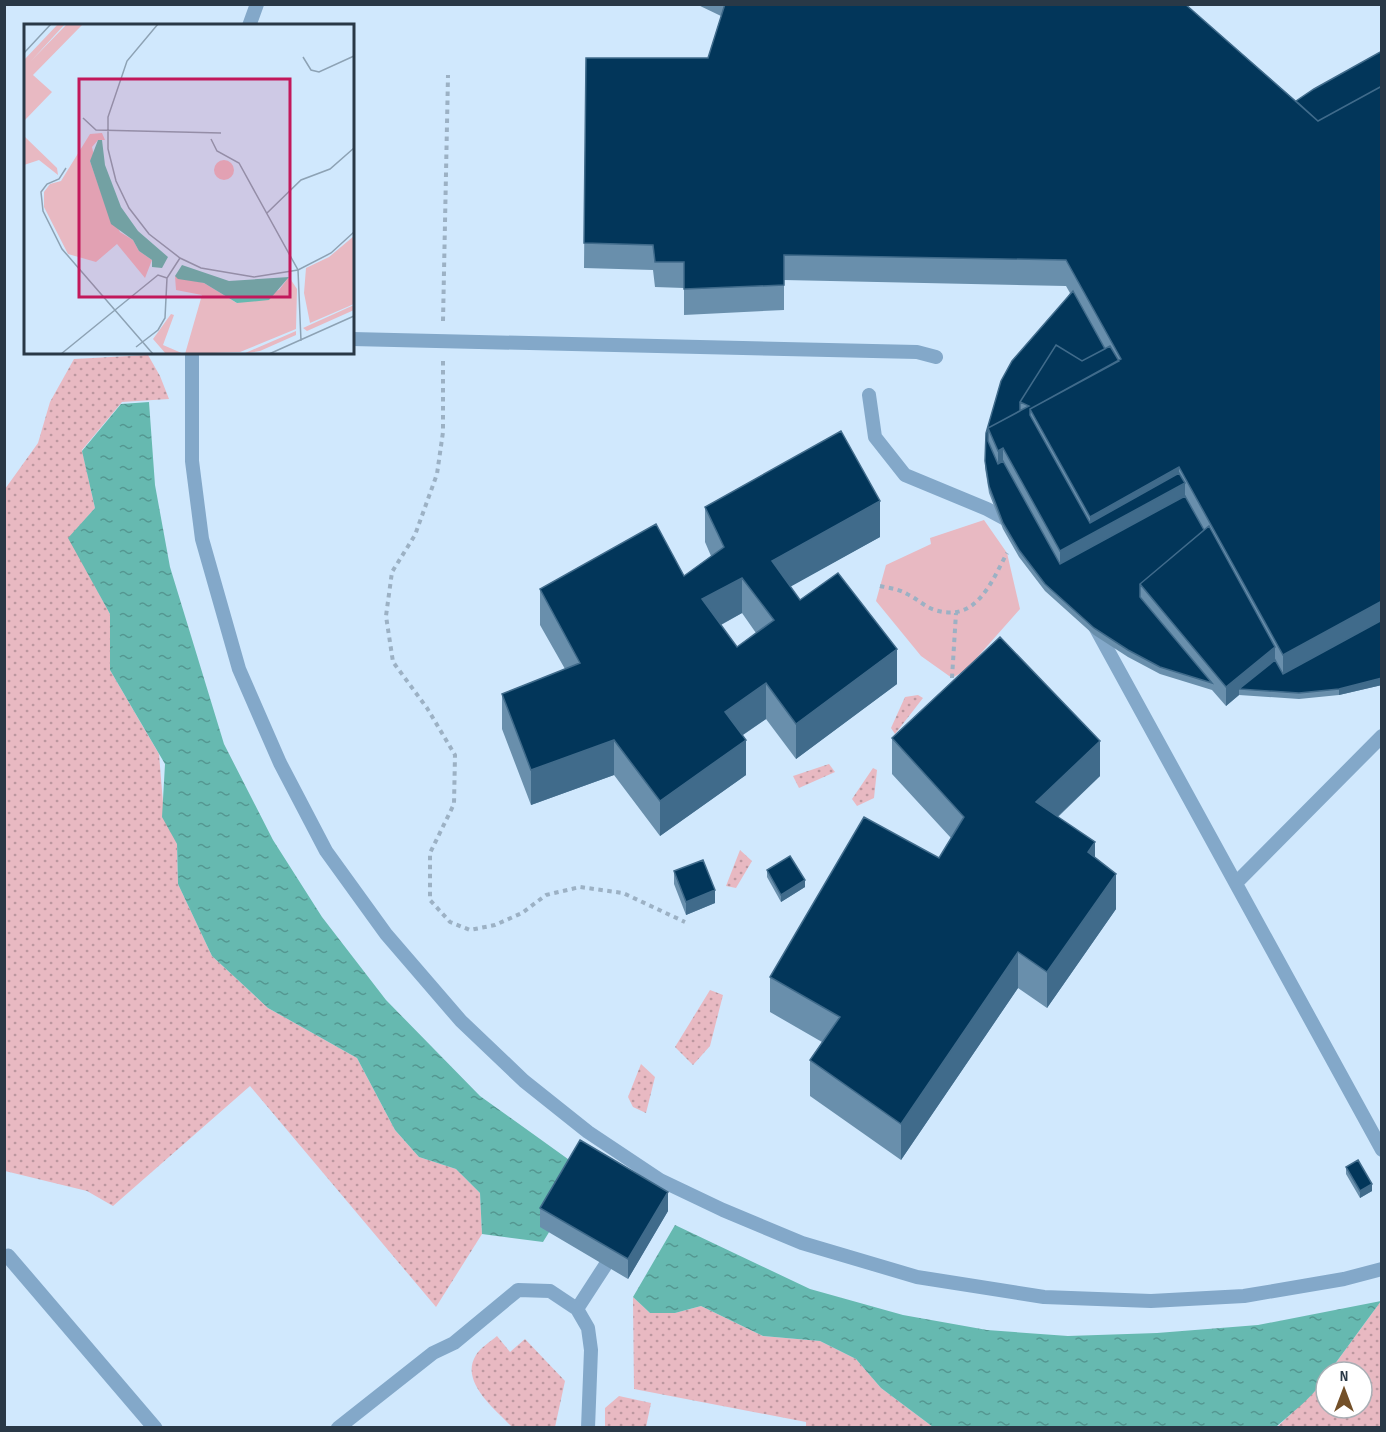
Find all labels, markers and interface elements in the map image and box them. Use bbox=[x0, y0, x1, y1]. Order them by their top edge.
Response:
inset map bbox=[24, 24, 354, 354]
north arrow bbox=[1314, 1360, 1374, 1420]
text: N bbox=[1340, 1367, 1348, 1386]

